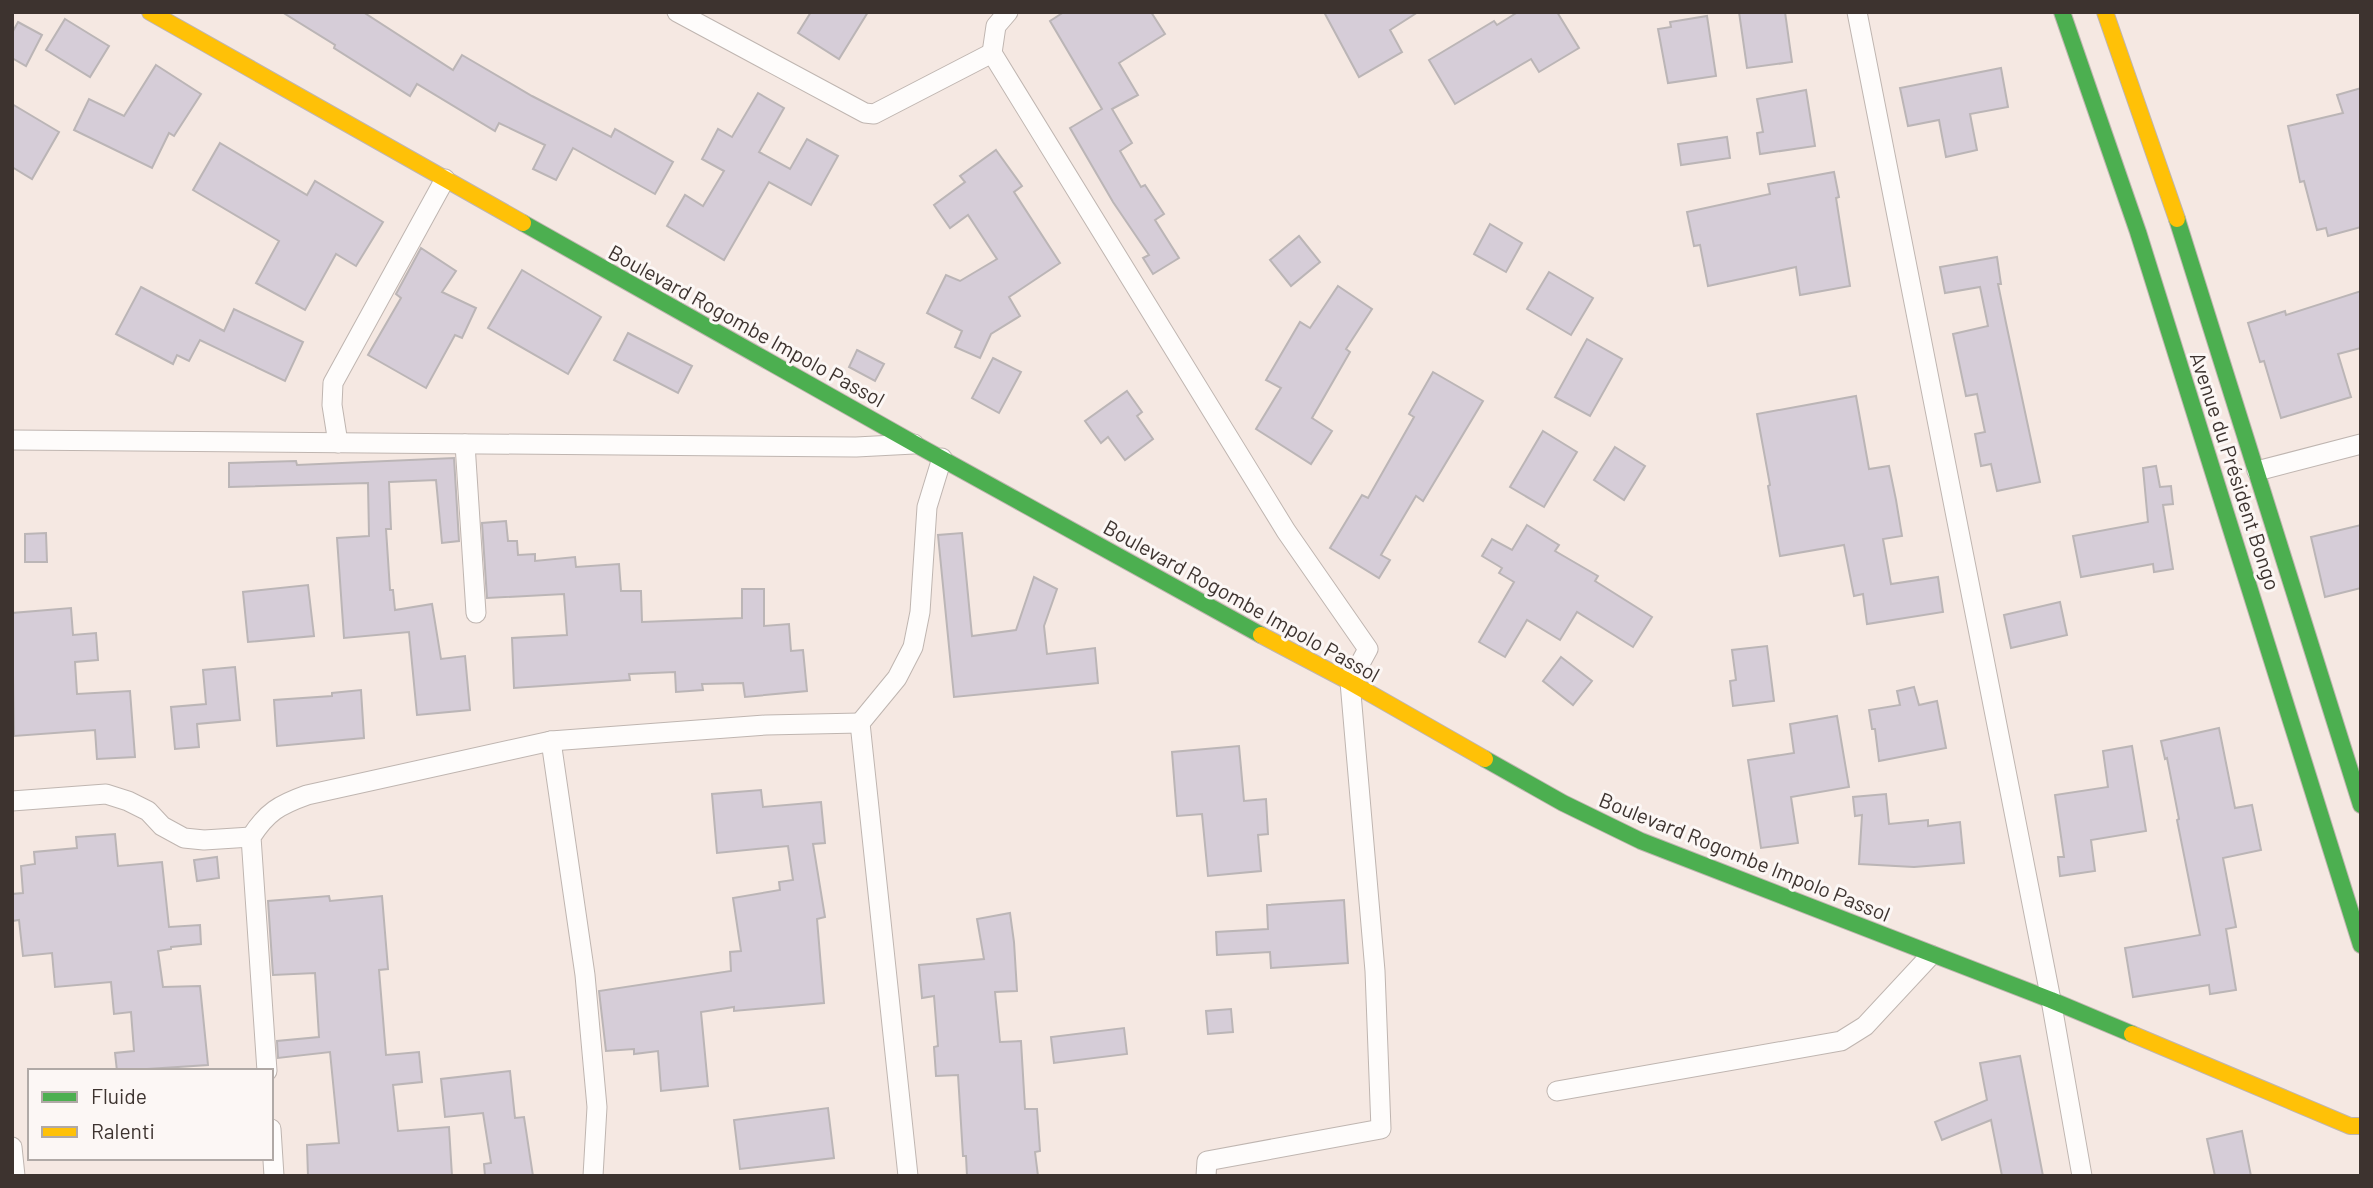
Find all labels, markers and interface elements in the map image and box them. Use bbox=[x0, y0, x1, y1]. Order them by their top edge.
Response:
street label: Boulevard Rogombe Impolo Passol bbox=[605, 239, 889, 411]
street label: Avenue du Président Bongo bbox=[2186, 349, 2286, 593]
street label: Boulevard Rogombe Impolo Passol bbox=[1100, 514, 1384, 686]
street label: Boulevard Rogombe Impolo Passol bbox=[1596, 786, 1894, 926]
legend bbox=[28, 1069, 273, 1160]
text: Fluide bbox=[91, 1083, 147, 1108]
text: Ralenti bbox=[91, 1118, 155, 1143]

